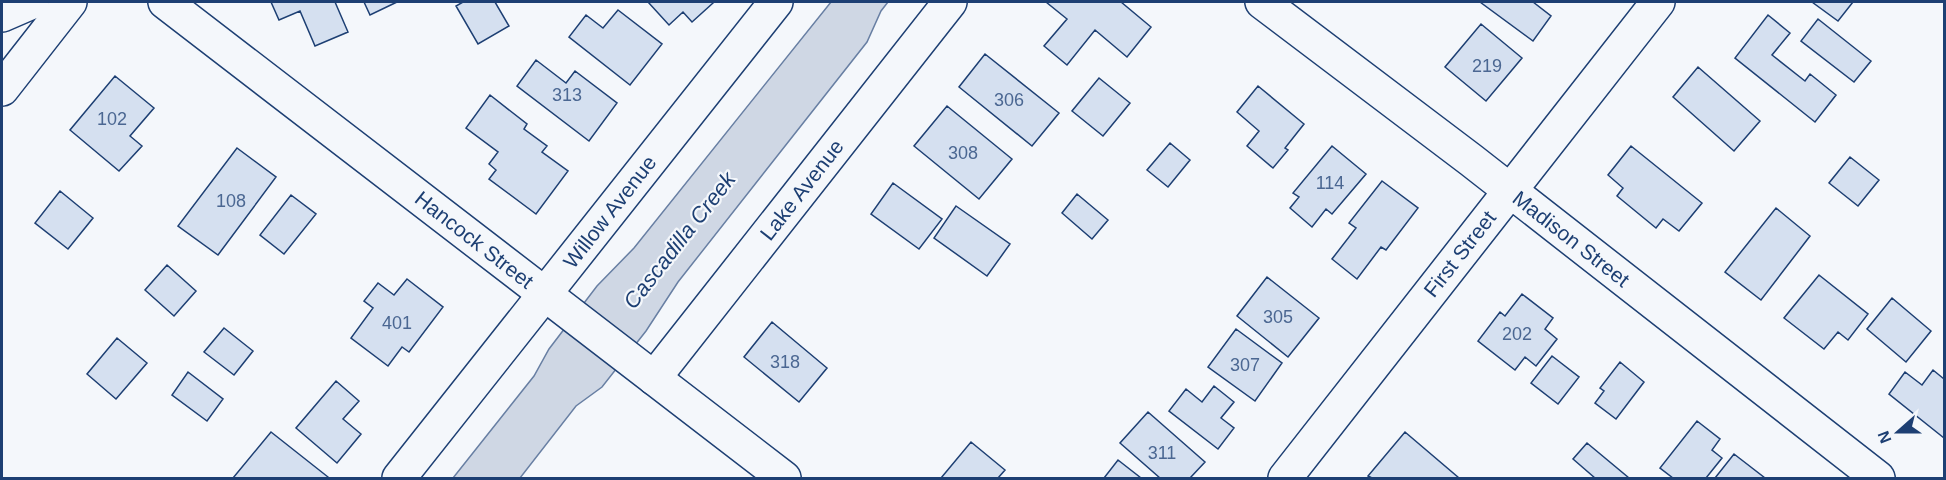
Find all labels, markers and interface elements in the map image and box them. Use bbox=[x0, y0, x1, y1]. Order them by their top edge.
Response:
house number: 219 bbox=[1472, 56, 1502, 76]
house number: 313 bbox=[552, 85, 582, 105]
house number: 306 bbox=[994, 90, 1024, 110]
house number: 102 bbox=[97, 109, 127, 129]
street label: Lake Avenue bbox=[755, 135, 848, 244]
house number: 308 bbox=[948, 143, 978, 163]
street label: Willow Avenue bbox=[559, 151, 661, 272]
water label: Cascadilla Creek bbox=[618, 166, 741, 314]
house number: 114 bbox=[1316, 173, 1344, 193]
street label: Hancock Street bbox=[411, 186, 538, 293]
street label: Madison Street bbox=[1509, 186, 1634, 291]
house number: 108 bbox=[216, 191, 246, 211]
street label: First Street bbox=[1419, 206, 1500, 301]
house number: 305 bbox=[1263, 307, 1293, 327]
house number: 401 bbox=[382, 313, 412, 333]
house number: 202 bbox=[1502, 324, 1532, 344]
house number: 318 bbox=[770, 352, 800, 372]
house number: 307 bbox=[1230, 355, 1260, 375]
north arrow bbox=[1868, 402, 1928, 462]
text: N bbox=[1874, 429, 1894, 446]
house number: 311 bbox=[1148, 443, 1176, 463]

